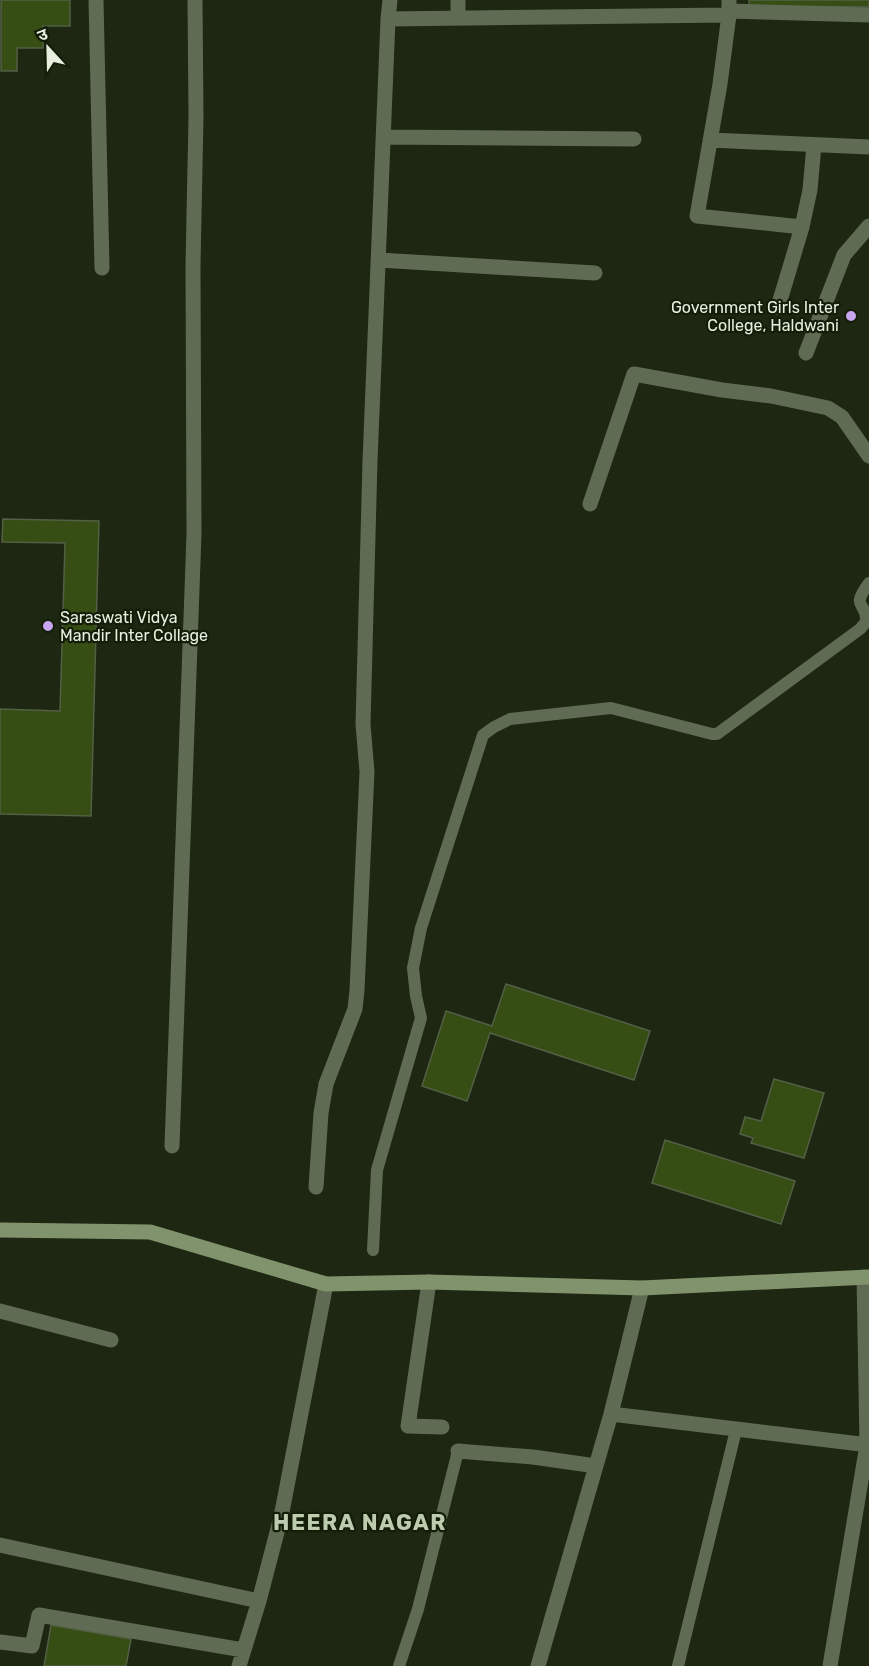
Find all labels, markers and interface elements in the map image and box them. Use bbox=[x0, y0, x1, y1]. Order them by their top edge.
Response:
north arrow bbox=[18, 18, 78, 78]
text: उ bbox=[35, 24, 51, 45]
place label: Government Girls Inter College, Haldwani bbox=[671, 298, 839, 335]
marker: Government Girls Inter College, Haldwani bbox=[844, 309, 858, 323]
place label: Saraswati Vidya Mandir Inter Collage bbox=[60, 608, 208, 645]
marker: Saraswati Vidya Mandir Inter Collage bbox=[41, 619, 55, 633]
district label: HEERA NAGAR bbox=[273, 1509, 447, 1536]

